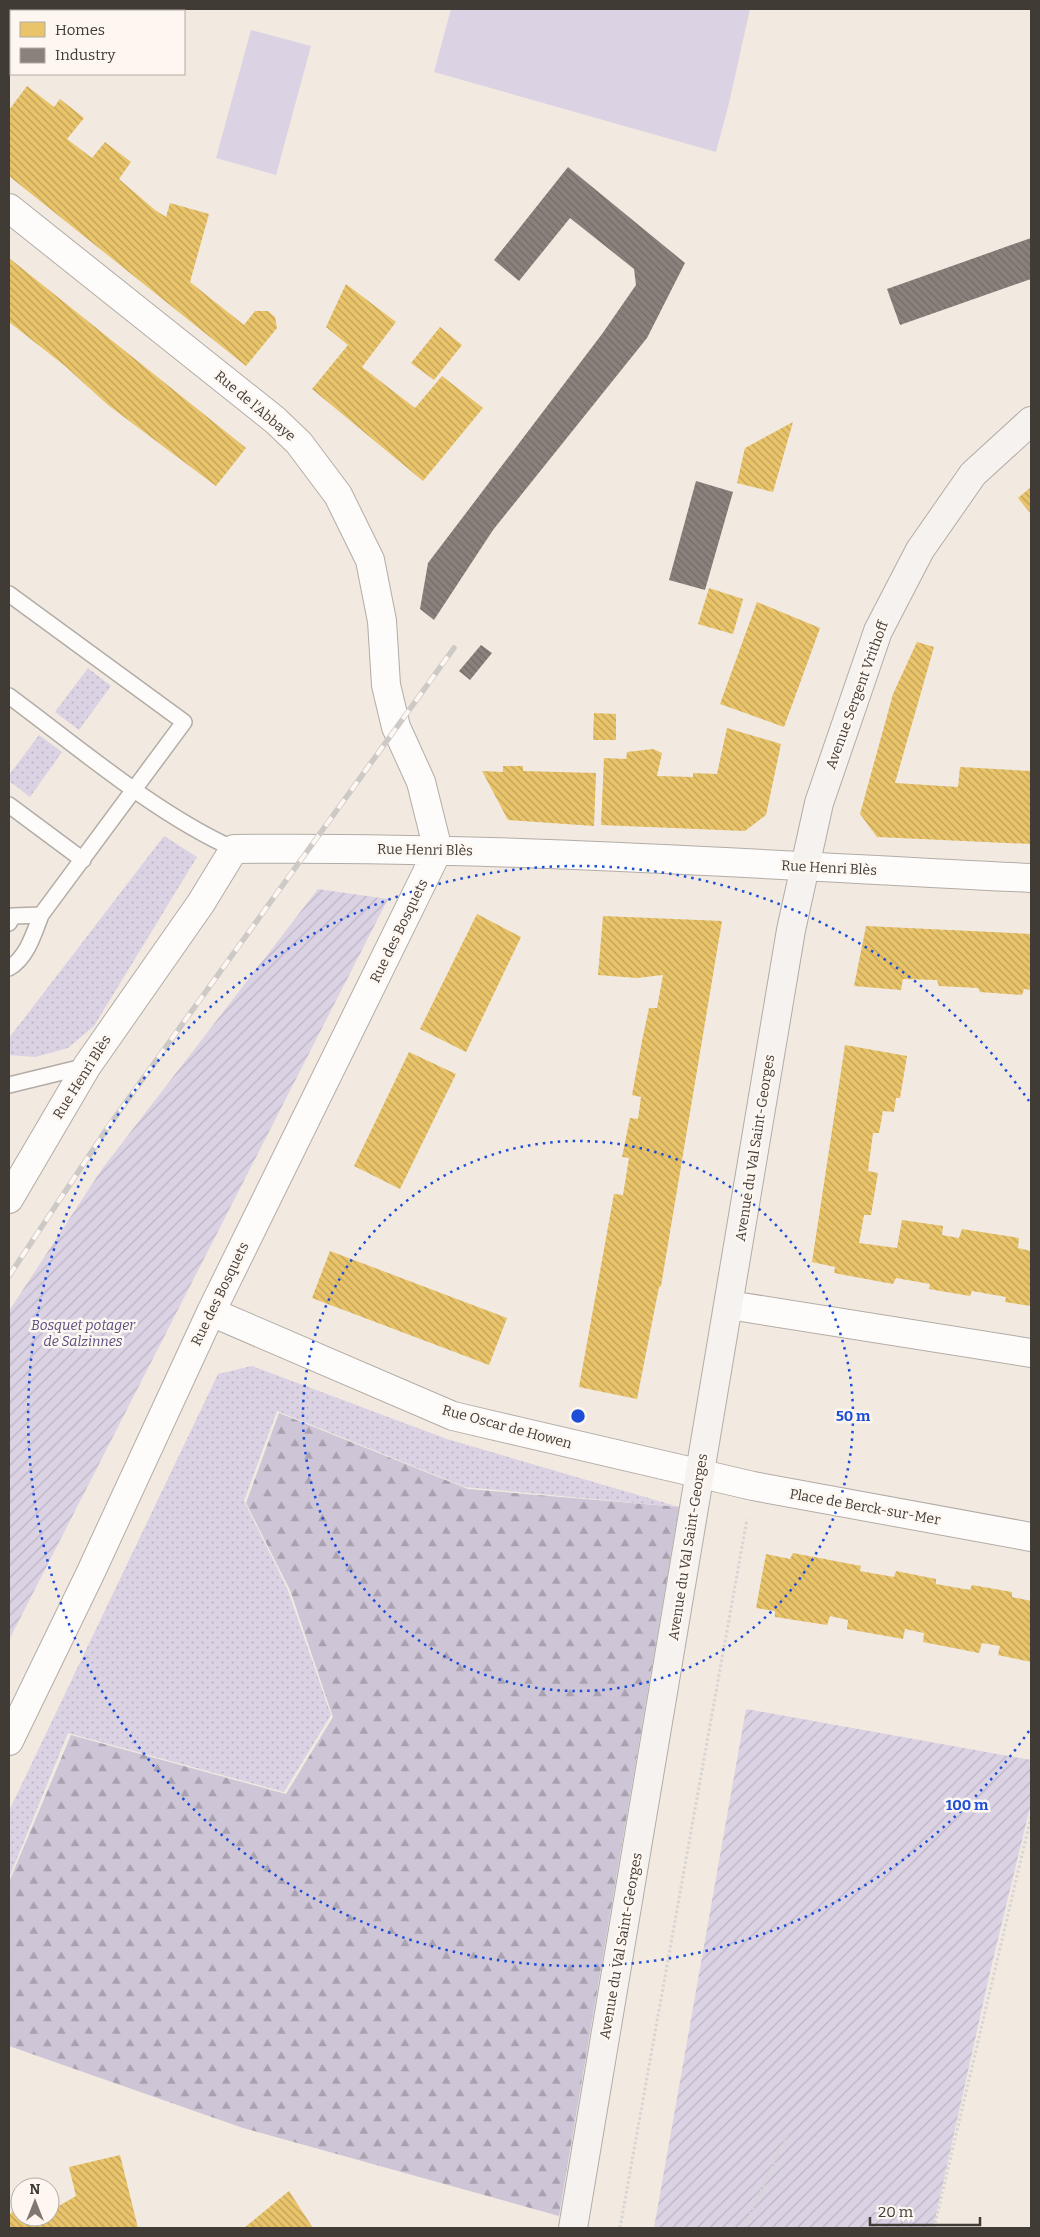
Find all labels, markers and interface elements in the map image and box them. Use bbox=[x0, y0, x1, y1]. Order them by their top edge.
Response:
legend bbox=[10, 10, 185, 75]
text: Homes bbox=[55, 21, 105, 39]
text: Industry bbox=[55, 46, 115, 64]
street label: Rue de l'Abbaye bbox=[211, 367, 299, 445]
street label: Avenue Sergent Vrithoff bbox=[822, 617, 892, 771]
street label: Rue Henri Blès bbox=[377, 841, 473, 859]
street label: Rue Henri Blès bbox=[781, 857, 877, 879]
street label: Rue des Bosquets bbox=[367, 876, 431, 986]
street label: Rue Henri Blès bbox=[49, 1032, 115, 1122]
street label: Avenue du Val Saint-Georges bbox=[732, 1053, 778, 1243]
street label: Rue des Bosquets bbox=[188, 1239, 252, 1349]
park label: Bosquet potager de Salzinnes bbox=[31, 1317, 136, 1350]
street label: Rue Oscar de Howen bbox=[440, 1401, 574, 1453]
centre of rings bbox=[569, 1407, 587, 1425]
text: 50 m bbox=[836, 1407, 871, 1425]
street label: Avenue du Val Saint-Georges bbox=[665, 1452, 711, 1642]
street label: Place de Berck-sur-Mer bbox=[788, 1485, 942, 1529]
text: 100 m bbox=[946, 1796, 989, 1814]
street label: Avenue du Val Saint-Georges bbox=[596, 1851, 646, 2041]
north arrow bbox=[10, 2177, 60, 2227]
text: N bbox=[30, 2181, 41, 2198]
scale bar bbox=[870, 2194, 980, 2226]
text: 20 m bbox=[878, 2203, 914, 2221]

